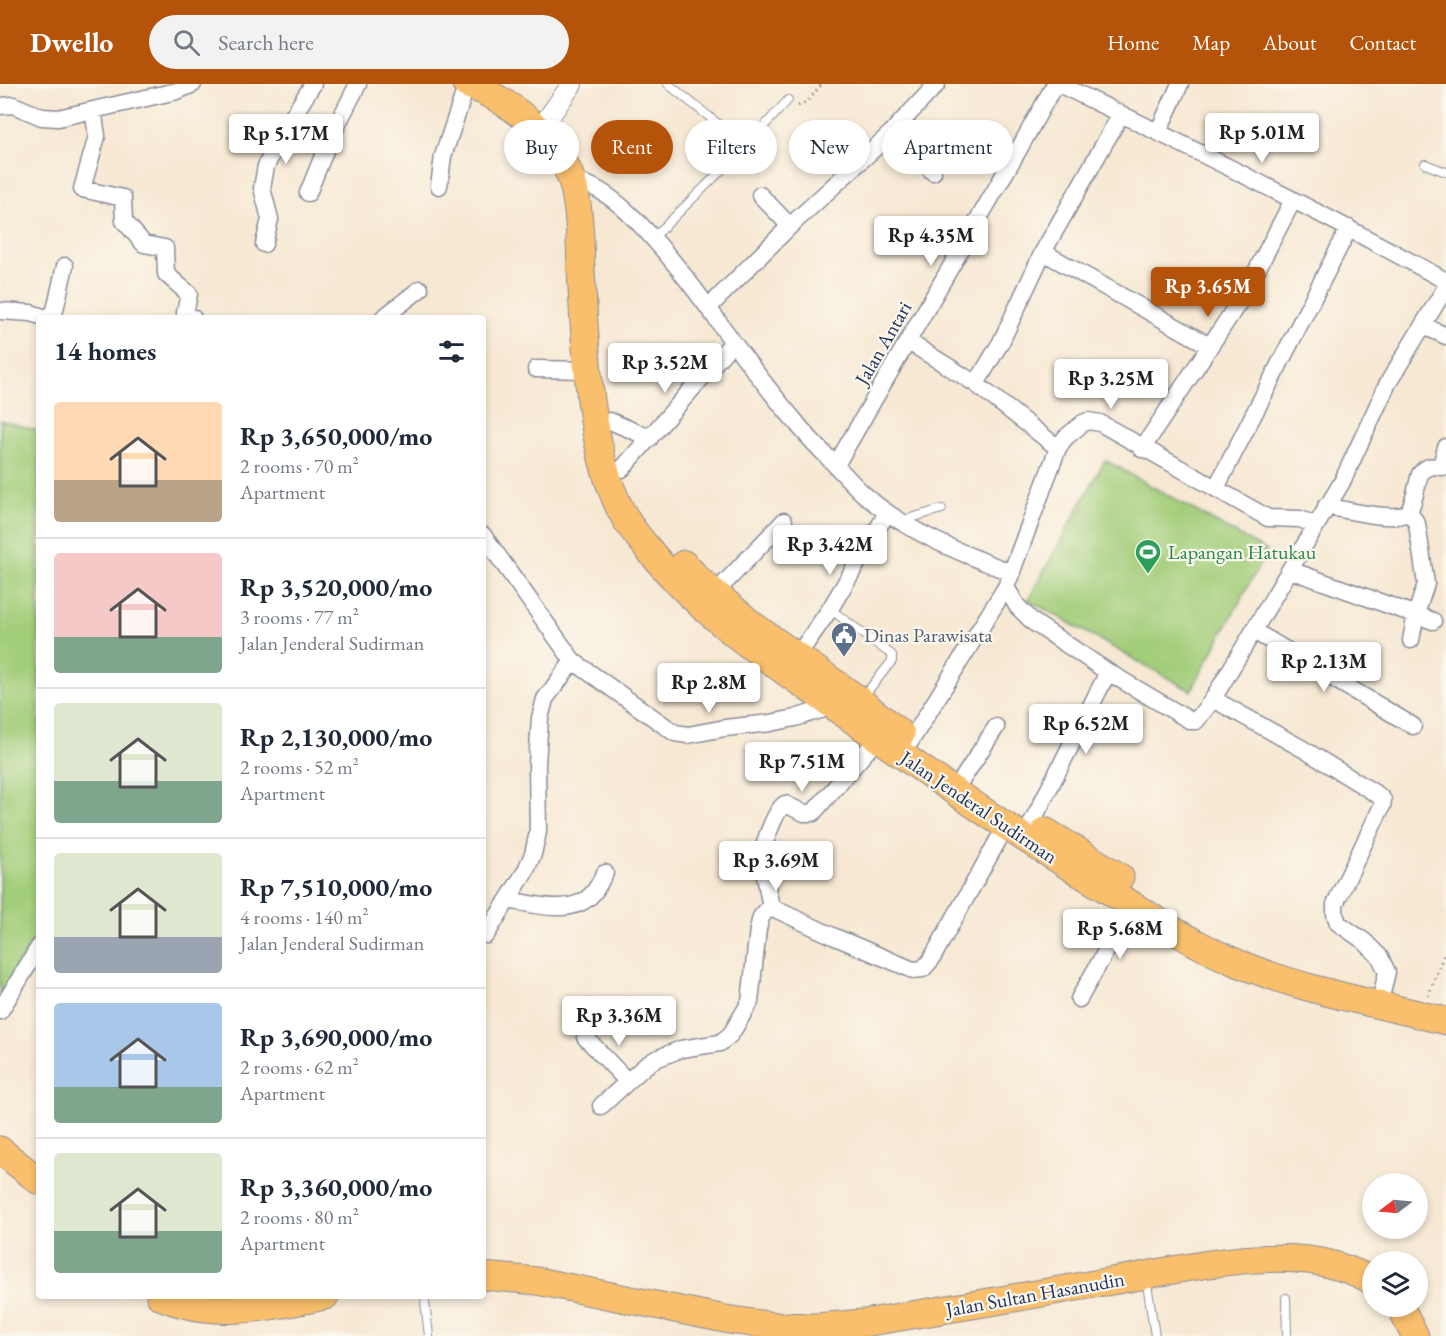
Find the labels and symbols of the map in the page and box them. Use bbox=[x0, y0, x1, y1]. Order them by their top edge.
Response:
pin: Rp 5.01M bbox=[1200, 113, 1324, 164]
pin: Rp 5.17M bbox=[224, 114, 348, 165]
pin: Rp 4.35M bbox=[869, 216, 993, 267]
pin: Rp 3.65M bbox=[1146, 267, 1270, 318]
street label: Jalan Antari bbox=[848, 296, 917, 391]
pin: Rp 3.52M bbox=[603, 343, 727, 394]
pin: Rp 3.25M bbox=[1049, 359, 1173, 410]
pin: Rp 3.42M bbox=[768, 525, 892, 576]
sports icon: Lapangan Hatukau bbox=[1133, 537, 1163, 575]
place label: Lapangan Hatukau bbox=[1168, 539, 1317, 565]
public building icon: Dinas Parawisata bbox=[829, 620, 859, 658]
place label: Dinas Parawisata bbox=[864, 622, 993, 648]
pin: Rp 2.13M bbox=[1262, 642, 1386, 693]
pin: Rp 2.8M bbox=[654, 663, 764, 714]
pin: Rp 6.52M bbox=[1024, 704, 1148, 755]
pin: Rp 7.51M bbox=[740, 742, 864, 793]
street label: Jalan Jenderal Sudirman bbox=[894, 744, 1063, 870]
pin: Rp 3.69M bbox=[714, 841, 838, 892]
pin: Rp 5.68M bbox=[1058, 909, 1182, 960]
pin: Rp 3.36M bbox=[557, 996, 681, 1047]
north arrow bbox=[1362, 1173, 1428, 1239]
street label: Jalan Sultan Hasanudin bbox=[942, 1265, 1127, 1323]

